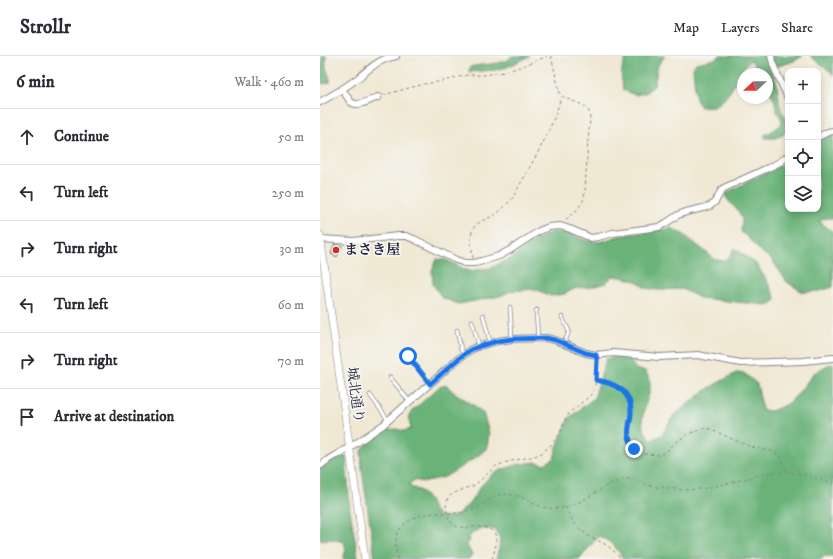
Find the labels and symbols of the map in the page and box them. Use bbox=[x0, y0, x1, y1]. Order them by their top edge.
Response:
north arrow bbox=[737, 68, 773, 104]
place label: まさき屋 bbox=[344, 241, 400, 259]
marker: まさき屋 bbox=[331, 245, 341, 255]
route start bbox=[399, 347, 417, 365]
street label: 城北通り bbox=[342, 366, 368, 424]
route end bbox=[625, 440, 643, 458]

